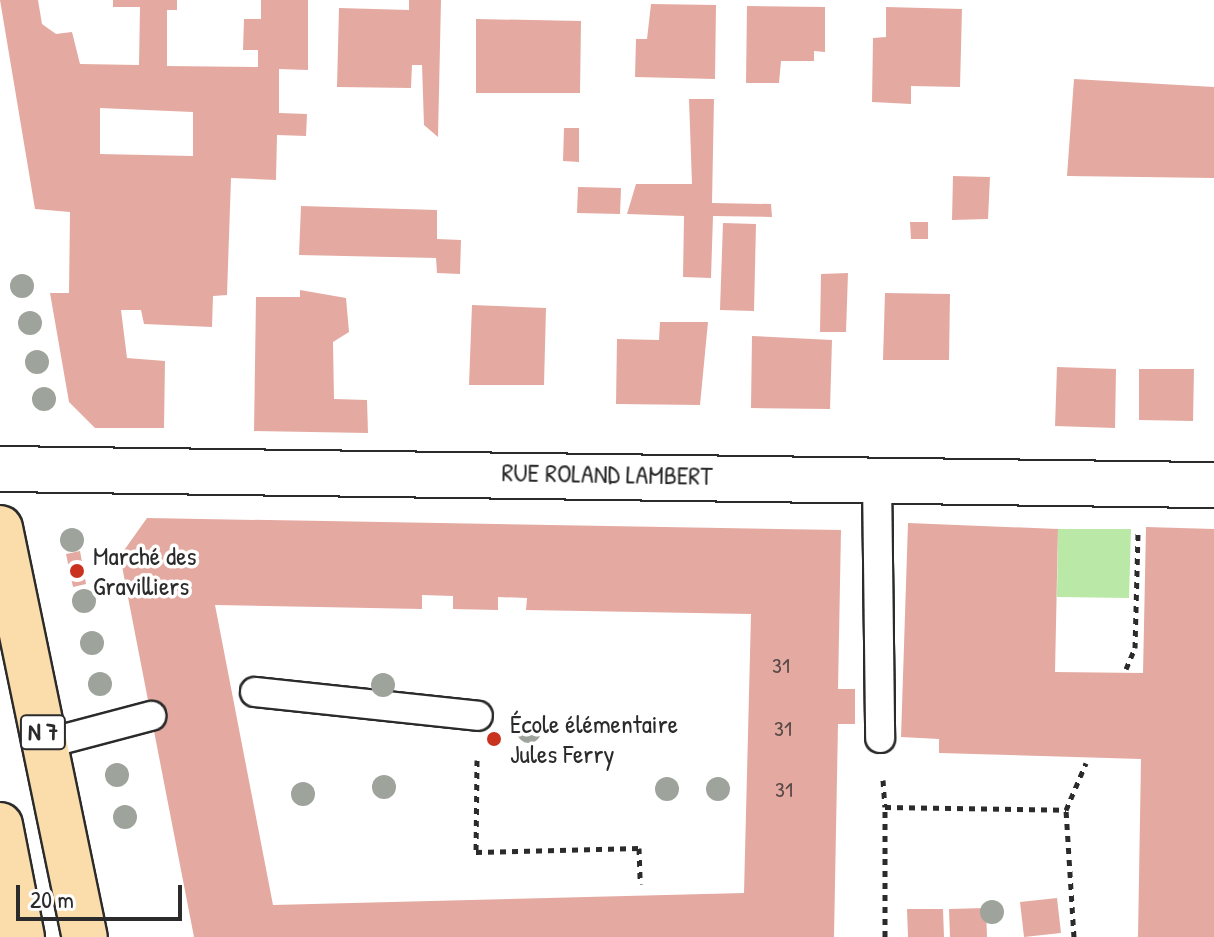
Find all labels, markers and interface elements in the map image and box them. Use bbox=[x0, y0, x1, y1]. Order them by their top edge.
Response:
street label: RUE ROLAND LAMBERT bbox=[501, 457, 713, 491]
place label: Marché des Gravilliers bbox=[93, 540, 197, 602]
marker: Marché des Gravilliers bbox=[68, 562, 86, 580]
house number: 31 bbox=[772, 653, 790, 679]
place label: École élémentaire Jules Ferry bbox=[510, 708, 678, 770]
road number: N 7 bbox=[19, 712, 67, 752]
house number: 31 bbox=[774, 716, 792, 742]
marker: École élémentaire Jules Ferry bbox=[485, 730, 503, 748]
house number: 31 bbox=[775, 777, 793, 803]
scale bar bbox=[20, 869, 186, 919]
text: 20 m bbox=[30, 883, 74, 915]

